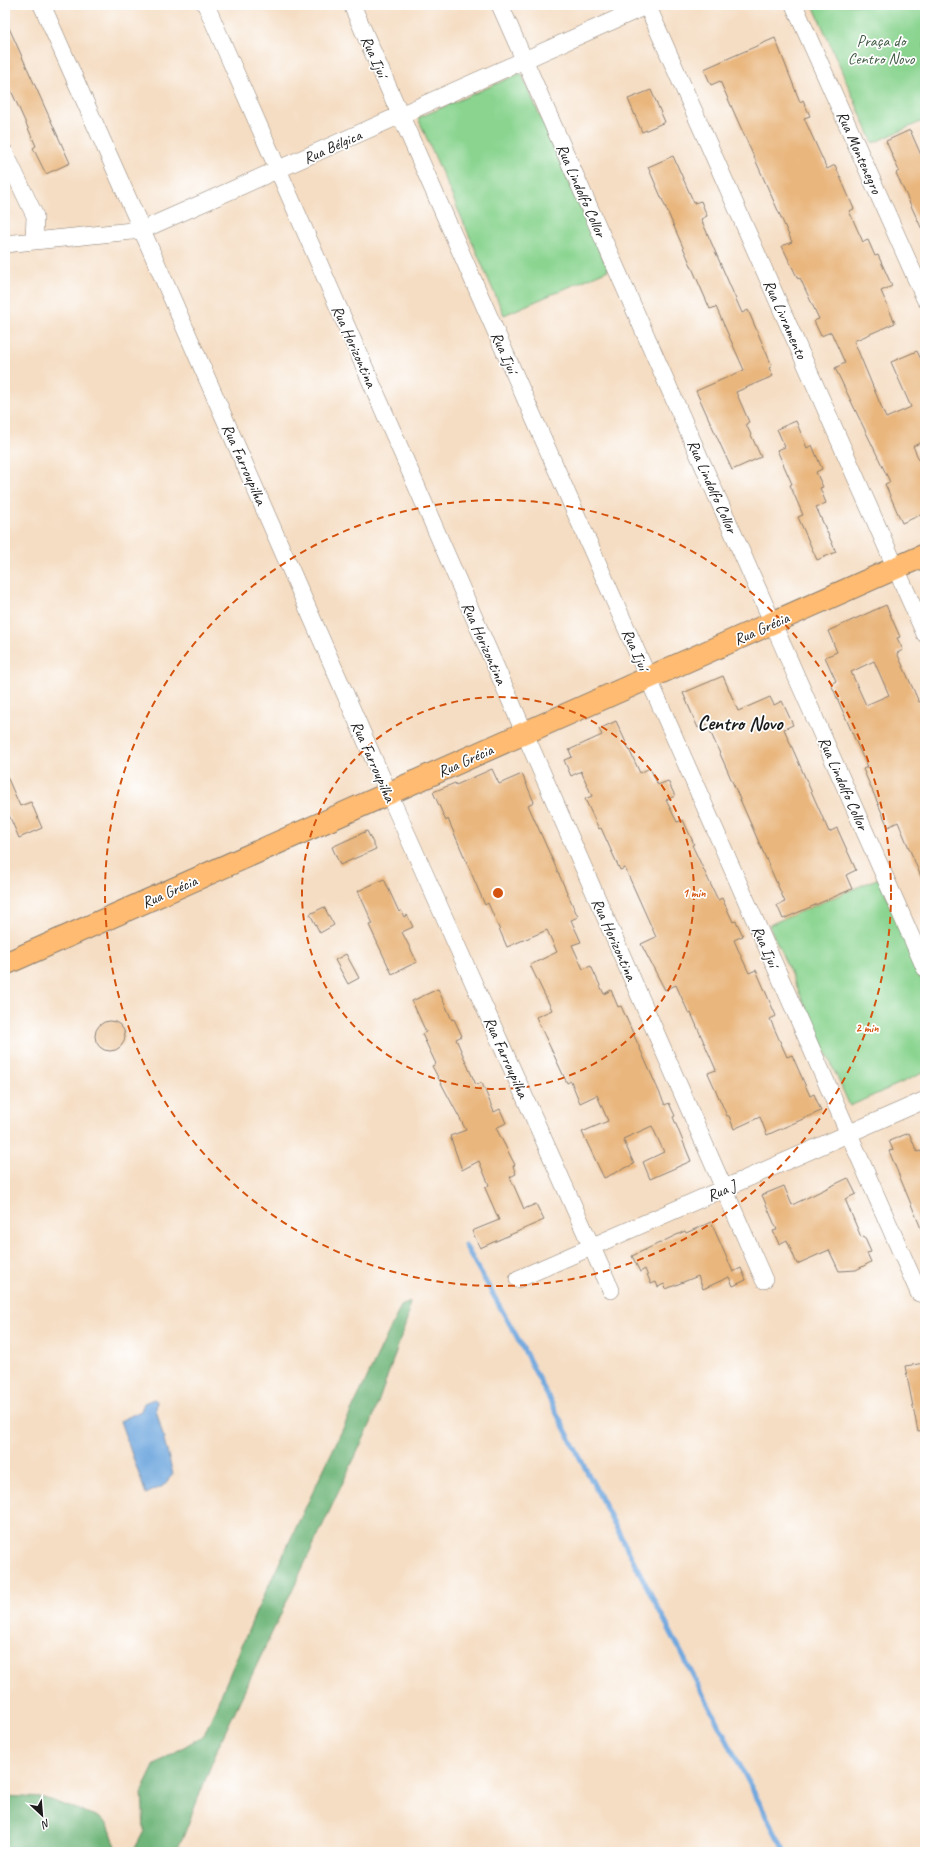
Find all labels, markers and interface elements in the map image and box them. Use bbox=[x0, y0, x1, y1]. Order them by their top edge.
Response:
park label: Praça do Centro Novo bbox=[848, 31, 916, 69]
street label: Rua Ijuí bbox=[356, 33, 393, 83]
street label: Rua Montenegro bbox=[832, 108, 887, 198]
street label: Rua Bélgica bbox=[300, 125, 366, 169]
street label: Rua Lindolfo Collor bbox=[552, 141, 612, 242]
street label: Rua Livramento bbox=[759, 277, 812, 363]
street label: Rua Horizontina bbox=[327, 302, 382, 392]
street label: Rua Ijuí bbox=[486, 329, 523, 379]
street label: Rua Farroupilha bbox=[217, 421, 271, 509]
street label: Rua Lindolfo Collor bbox=[683, 437, 743, 538]
street label: Rua Horizontina bbox=[457, 599, 512, 689]
street label: Rua Grécia bbox=[731, 607, 794, 650]
street label: Rua Ijuí bbox=[617, 626, 654, 676]
district label: Centro Novo bbox=[698, 711, 784, 736]
street label: Rua Farroupilha bbox=[346, 718, 400, 806]
street label: Rua Lindolfo Collor bbox=[814, 734, 874, 835]
street label: Rua Grécia bbox=[435, 739, 498, 782]
street label: Rua Grécia bbox=[139, 870, 202, 913]
text: 1 min bbox=[683, 885, 706, 901]
centre of rings bbox=[491, 886, 505, 900]
street label: Rua Horizontina bbox=[587, 895, 642, 985]
street label: Rua Ijuí bbox=[747, 923, 784, 973]
street label: Rua Farroupilha bbox=[479, 1014, 533, 1102]
text: 2 min bbox=[856, 1020, 879, 1036]
street label: Rua J bbox=[704, 1175, 741, 1206]
north arrow bbox=[22, 1795, 62, 1835]
text: N bbox=[38, 1816, 53, 1833]

